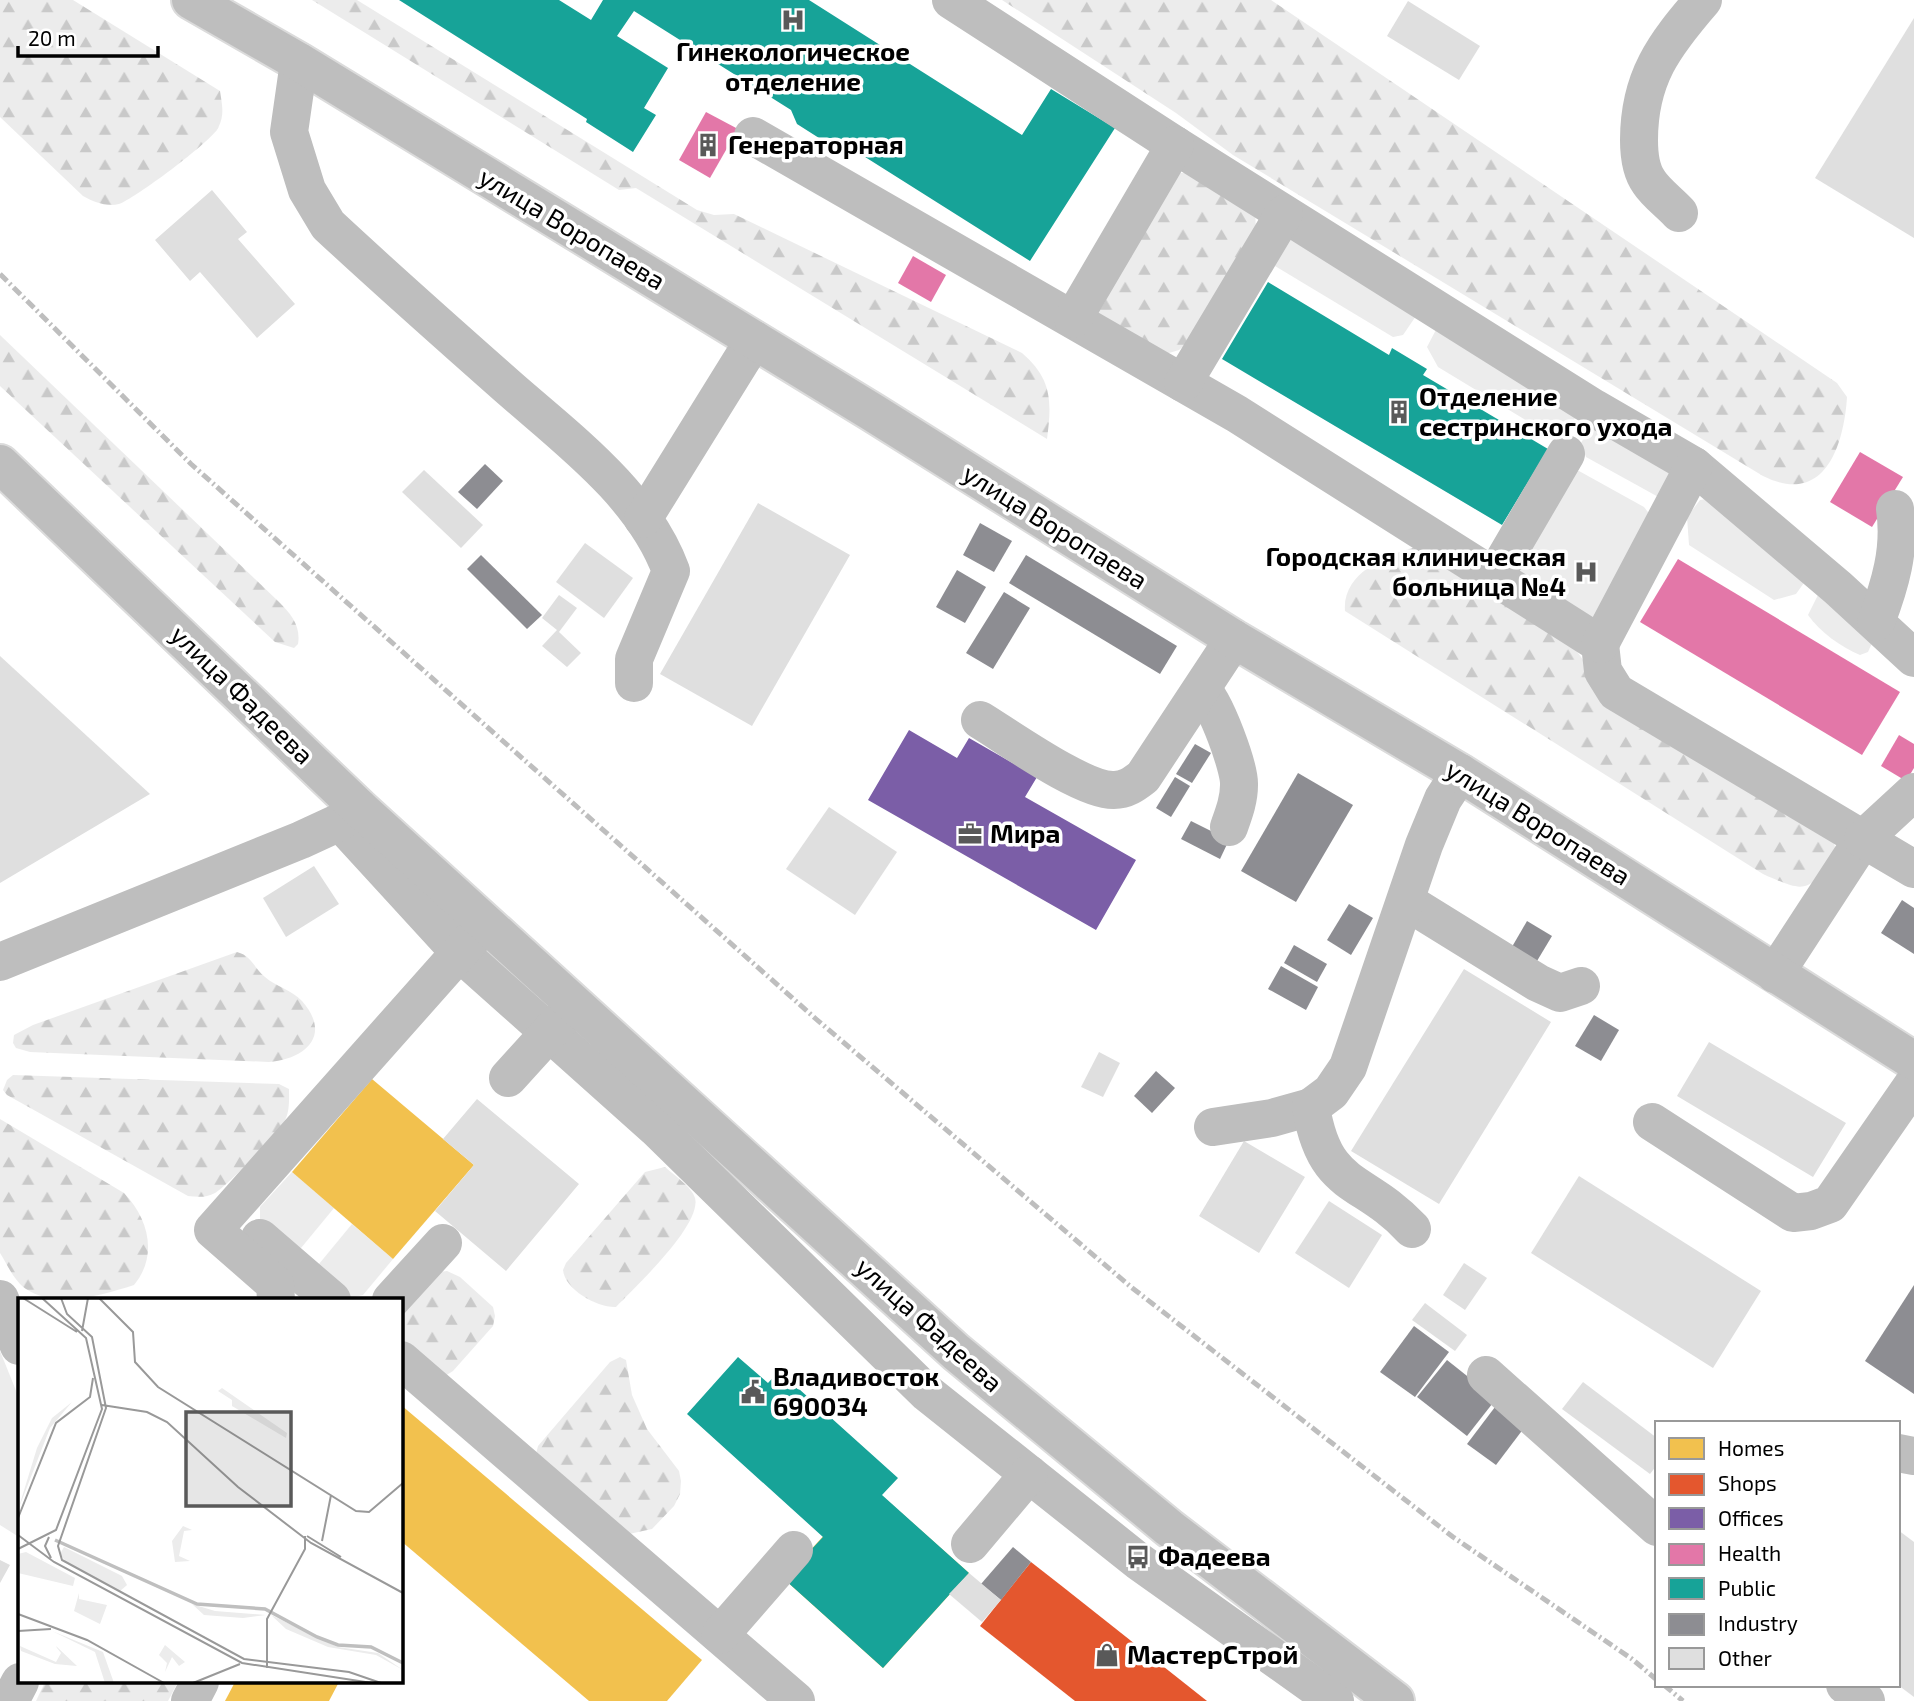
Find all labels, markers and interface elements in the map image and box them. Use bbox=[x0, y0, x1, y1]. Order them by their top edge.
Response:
hospital icon: Гинекологическое отделение bbox=[779, 6, 807, 34]
scale bar bbox=[18, 14, 158, 58]
text: 20 m bbox=[28, 25, 76, 50]
place label: Гинекологическое отделение bbox=[676, 35, 910, 96]
place label: Генераторная bbox=[728, 128, 904, 159]
building icon: Генераторная bbox=[694, 131, 722, 159]
street label: улица Воропаева bbox=[474, 160, 671, 296]
place label: Отделение сестринского ухода bbox=[1419, 380, 1672, 441]
building icon: Отделение сестринского ухода bbox=[1385, 398, 1413, 426]
street label: улица Воропаева bbox=[957, 457, 1154, 596]
place label: Городская клиническая больница №4 bbox=[1266, 540, 1566, 601]
hospital icon: Городская клиническая больница №4 bbox=[1572, 558, 1600, 586]
street label: улица Фадеева bbox=[165, 618, 321, 770]
street label: улица Воропаева bbox=[1440, 753, 1637, 892]
place label: Мира bbox=[990, 817, 1060, 848]
office icon: Мира bbox=[956, 820, 984, 848]
street label: улица Фадеева bbox=[850, 1250, 1010, 1398]
inset map bbox=[18, 1298, 402, 1684]
place label: Владивосток 690034 bbox=[773, 1360, 939, 1421]
public building icon: Владивосток 690034 bbox=[739, 1378, 767, 1406]
legend bbox=[1655, 1421, 1900, 1687]
text: Homes bbox=[1718, 1435, 1784, 1460]
text: Shops bbox=[1718, 1470, 1777, 1495]
text: Offices bbox=[1718, 1505, 1784, 1530]
place label: Фадеева bbox=[1158, 1540, 1271, 1571]
text: Health bbox=[1718, 1540, 1781, 1565]
bus stop icon: Фадеева bbox=[1124, 1543, 1152, 1571]
text: Public bbox=[1718, 1575, 1776, 1600]
text: Industry bbox=[1718, 1610, 1798, 1635]
place label: МастерСтрой bbox=[1127, 1638, 1298, 1669]
shop icon: МастерСтрой bbox=[1093, 1641, 1121, 1669]
text: Other bbox=[1718, 1645, 1773, 1670]

